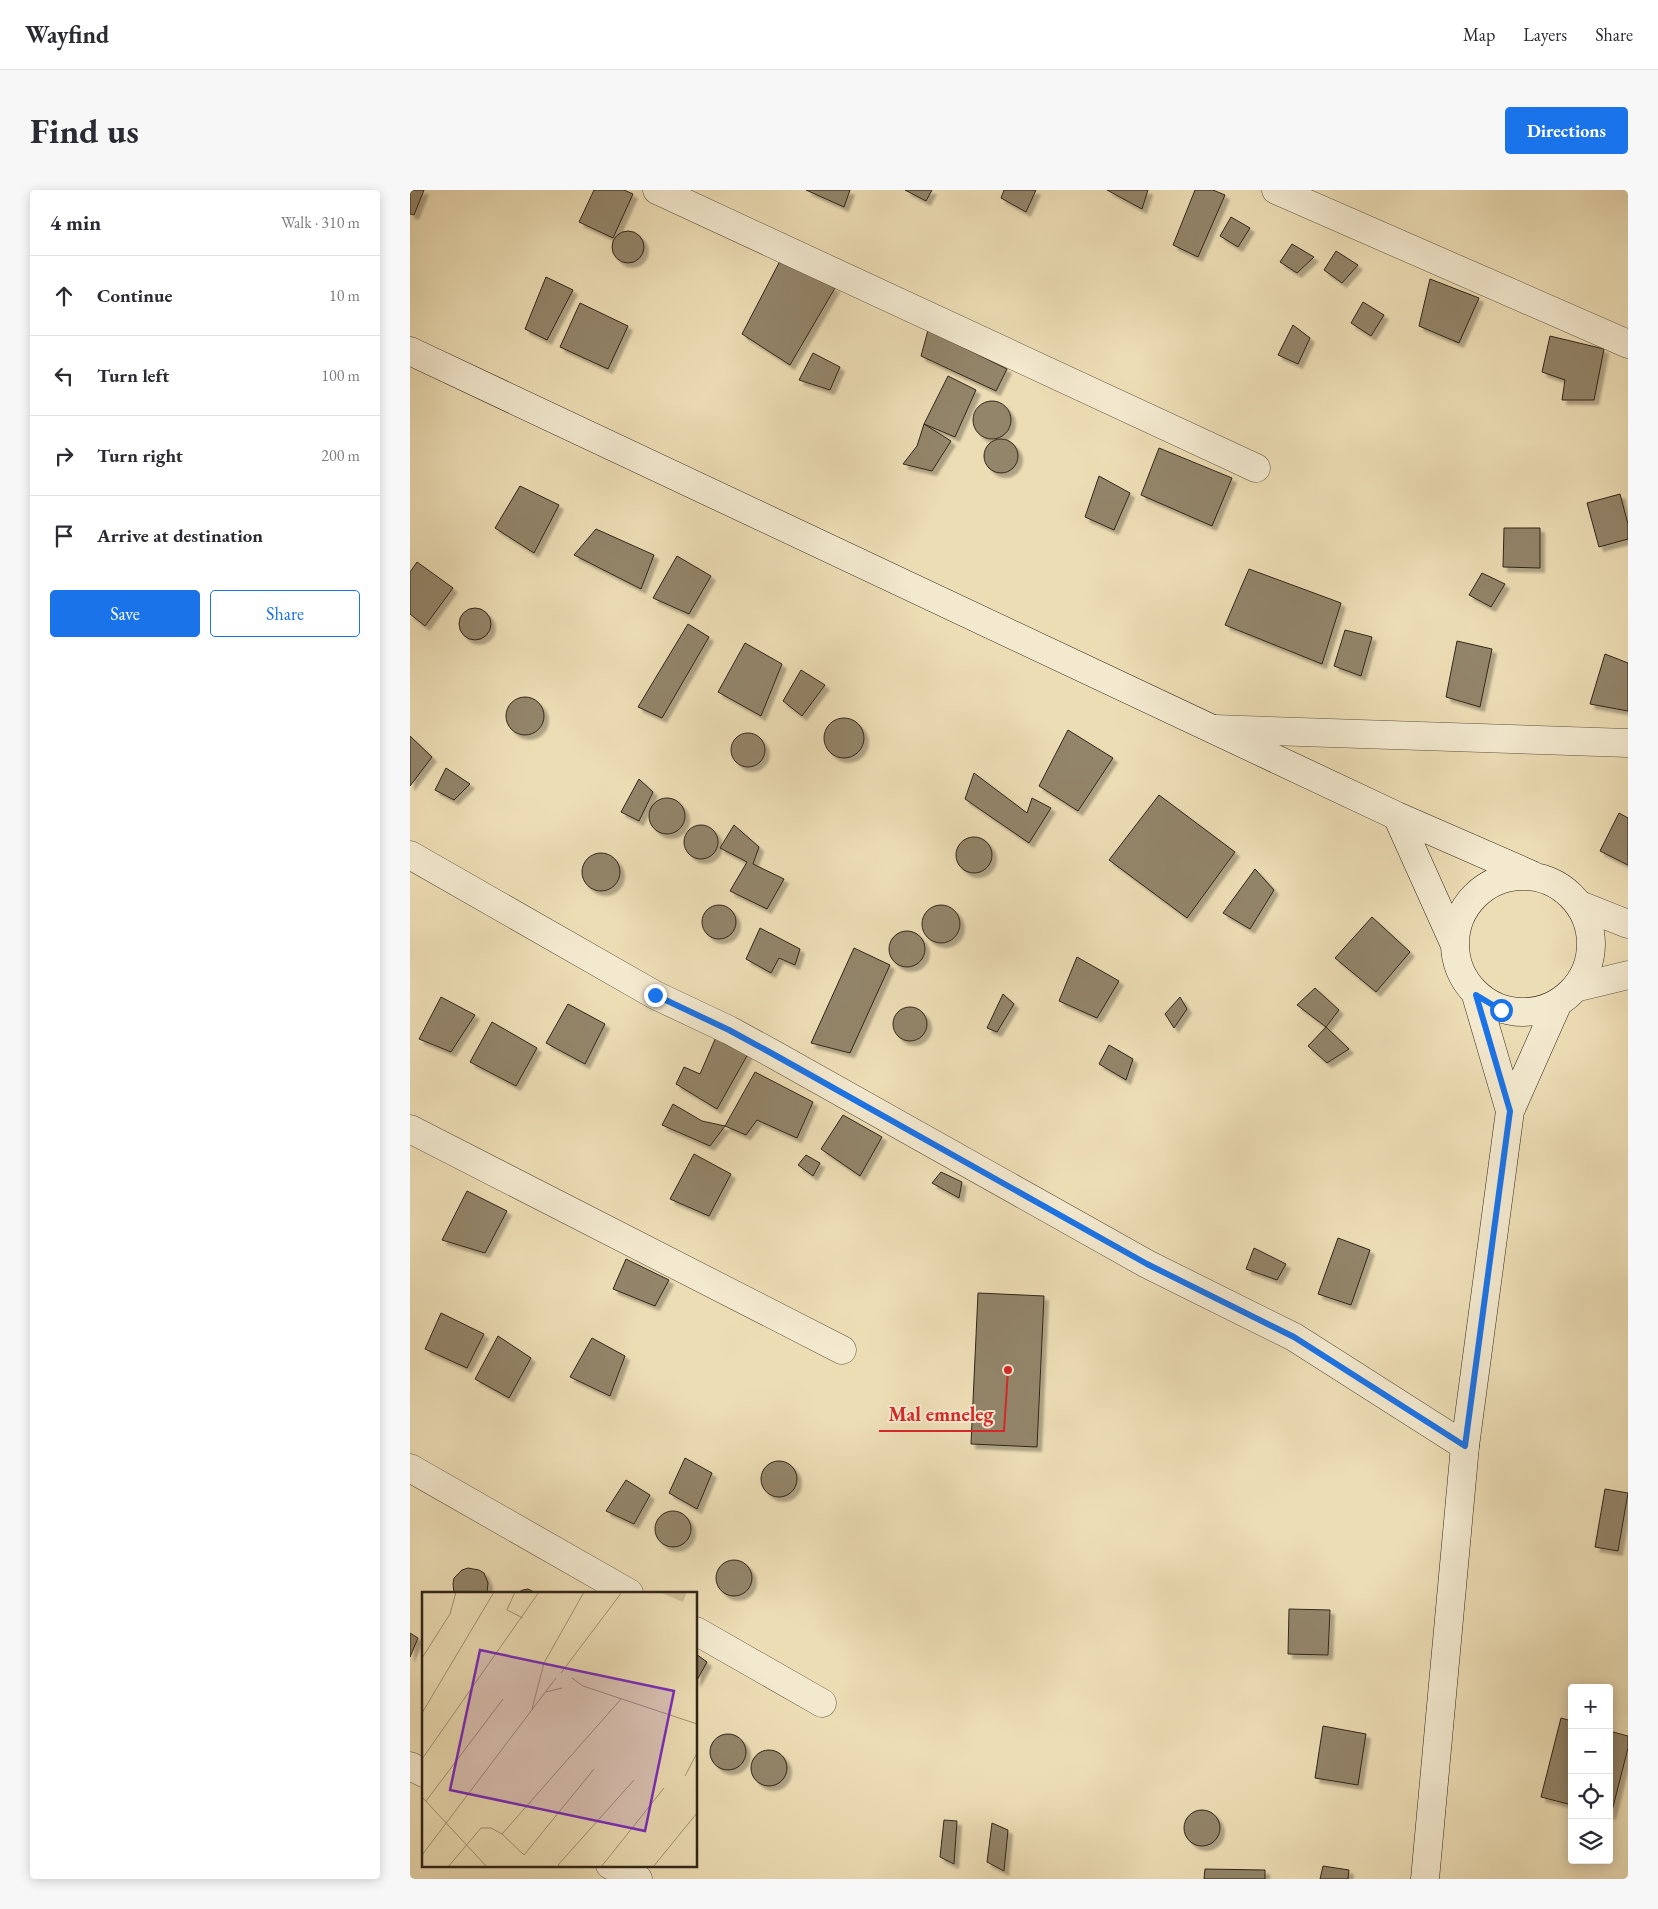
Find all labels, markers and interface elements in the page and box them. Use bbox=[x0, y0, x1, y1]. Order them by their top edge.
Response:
text: Wayfind bbox=[25, 19, 109, 50]
text: Map bbox=[1463, 23, 1495, 46]
text: Layers bbox=[1523, 23, 1567, 46]
text: Share bbox=[1595, 23, 1633, 46]
button: Directions bbox=[1505, 107, 1628, 154]
text: Find us bbox=[30, 108, 139, 153]
text: 4 min bbox=[50, 209, 101, 236]
text: Walk · 310 m bbox=[281, 212, 360, 233]
icon: ahead bbox=[50, 282, 78, 310]
text: Continue bbox=[97, 283, 172, 308]
text: 10 m bbox=[329, 285, 360, 306]
icon: left bbox=[50, 362, 78, 390]
text: Turn left bbox=[97, 363, 169, 388]
text: 100 m bbox=[321, 365, 360, 386]
icon: right bbox=[50, 442, 78, 470]
text: Turn right bbox=[97, 443, 183, 468]
text: 200 m bbox=[321, 445, 360, 466]
icon: arrive bbox=[50, 522, 78, 550]
text: Arrive at destination bbox=[97, 523, 263, 548]
button: Save bbox=[50, 590, 200, 637]
button: Share bbox=[210, 590, 360, 637]
route end bbox=[644, 984, 667, 1007]
route start bbox=[1490, 999, 1513, 1022]
callout: Mal emneleg bbox=[879, 1396, 1004, 1431]
text: Mal emneleg bbox=[889, 1401, 994, 1427]
inset map bbox=[422, 1592, 698, 1866]
map controls bbox=[1568, 1684, 1613, 1864]
button: + bbox=[1568, 1684, 1613, 1729]
button: − bbox=[1568, 1729, 1613, 1774]
button: locate bbox=[1568, 1774, 1613, 1819]
button: layers bbox=[1568, 1819, 1613, 1864]

